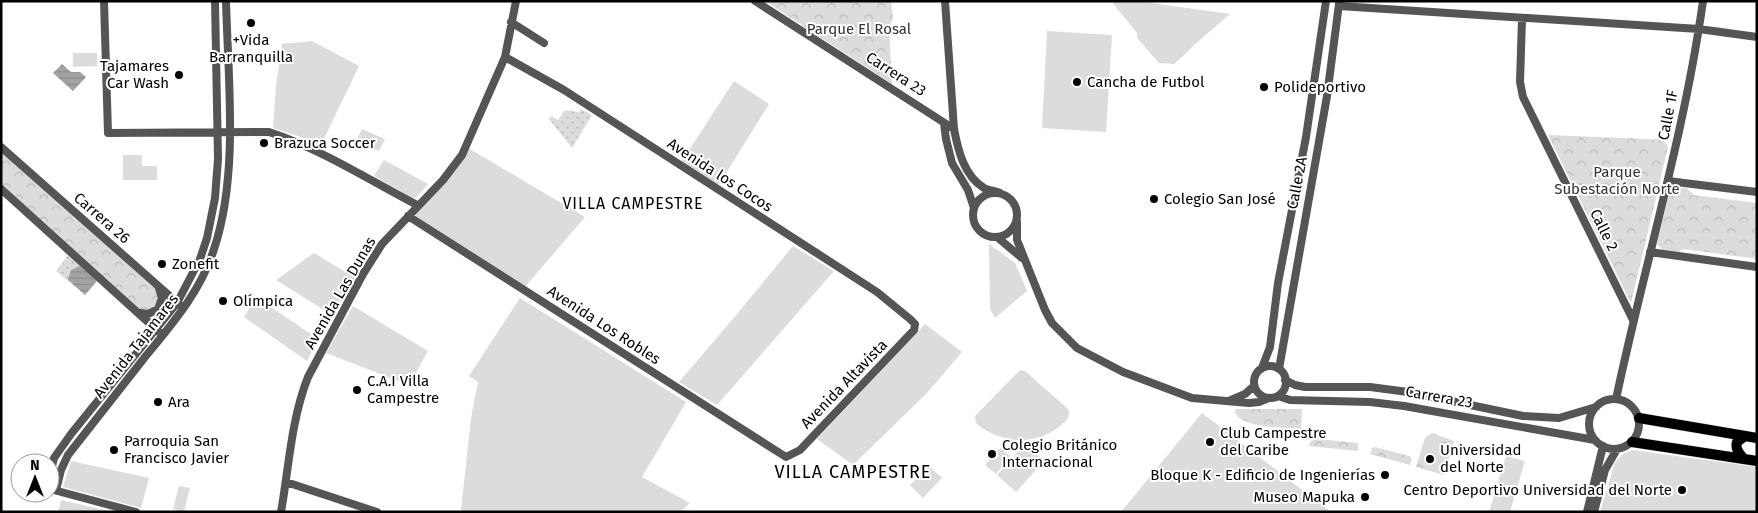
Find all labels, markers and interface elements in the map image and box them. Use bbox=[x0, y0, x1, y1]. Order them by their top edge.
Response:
marker: +Vida Barranquilla bbox=[245, 17, 257, 29]
park label: Parque El Rosal bbox=[807, 20, 912, 38]
place label: +Vida Barranquilla bbox=[209, 31, 293, 66]
street label: Carrera 23 bbox=[863, 48, 929, 100]
place label: Tajamares Car Wash bbox=[100, 57, 169, 92]
marker: Tajamares Car Wash bbox=[173, 69, 185, 81]
place label: Cancha de Futbol bbox=[1087, 73, 1205, 91]
marker: Cancha de Futbol bbox=[1071, 76, 1083, 88]
place label: Polideportivo bbox=[1274, 78, 1366, 96]
marker: Polideportivo bbox=[1258, 81, 1270, 93]
street label: Calle 1F bbox=[1654, 88, 1682, 142]
place label: Brazuca Soccer bbox=[274, 134, 376, 152]
street label: Avenida los Cocos bbox=[664, 134, 776, 216]
marker: Brazuca Soccer bbox=[258, 137, 270, 149]
street label: Calle 2A bbox=[1283, 155, 1311, 211]
park label: Parque Subestación Norte bbox=[1554, 163, 1680, 198]
street label: Carrera 26 bbox=[70, 189, 134, 247]
place label: Colegio San José bbox=[1164, 190, 1276, 208]
marker: Colegio San José bbox=[1148, 193, 1160, 205]
district label: VILLA CAMPESTRE bbox=[562, 194, 704, 213]
street label: Calle 2 bbox=[1586, 206, 1622, 254]
street label: Avenida Las Dunas bbox=[301, 234, 379, 352]
place label: Zonefit bbox=[172, 255, 220, 273]
marker: Zonefit bbox=[156, 258, 168, 270]
street label: Avenida Los Robles bbox=[544, 282, 664, 368]
street label: Avenida Tajamares bbox=[90, 290, 182, 402]
place label: Olímpica bbox=[233, 292, 293, 310]
marker: Olímpica bbox=[217, 295, 229, 307]
street label: Avenida Altavista bbox=[797, 336, 891, 432]
place label: C.A.I Villa Campestre bbox=[367, 372, 439, 407]
street label: Carrera 23 bbox=[1404, 382, 1474, 412]
marker: C.A.I Villa Campestre bbox=[351, 384, 363, 396]
place label: Ara bbox=[168, 393, 190, 411]
marker: Ara bbox=[152, 396, 164, 408]
place label: Club Campestre del Caribe bbox=[1220, 424, 1327, 459]
place label: Parroquia San Francisco Javier bbox=[124, 432, 229, 467]
place label: Colegio Británico Internacional bbox=[1002, 436, 1117, 471]
marker: Club Campestre del Caribe bbox=[1204, 436, 1216, 448]
place label: Universidad del Norte bbox=[1440, 441, 1521, 476]
marker: Parroquia San Francisco Javier bbox=[108, 444, 120, 456]
marker: Colegio Británico Internacional bbox=[986, 448, 998, 460]
north arrow bbox=[10, 453, 60, 503]
marker: Universidad del Norte bbox=[1424, 453, 1436, 465]
text: N bbox=[30, 457, 40, 474]
district label: VILLA CAMPESTRE bbox=[775, 461, 931, 483]
place label: Bloque K - Edificio de Ingenierías bbox=[1150, 466, 1375, 484]
marker: Bloque K - Edificio de Ingenierías bbox=[1379, 469, 1391, 481]
place label: Centro Deportivo Universidad del Norte bbox=[1403, 481, 1672, 499]
marker: Centro Deportivo Universidad del Norte bbox=[1676, 484, 1688, 496]
place label: Museo Mapuka bbox=[1254, 488, 1355, 506]
marker: Museo Mapuka bbox=[1359, 491, 1371, 503]

